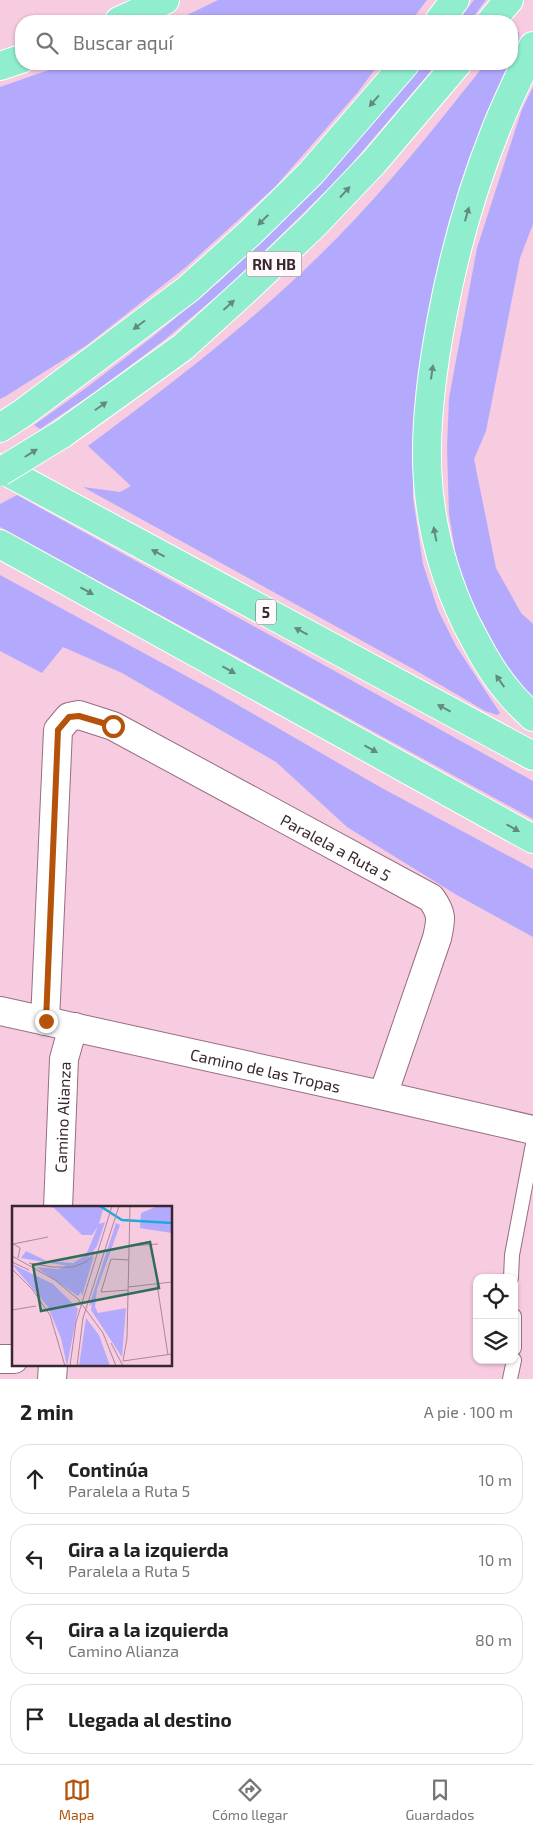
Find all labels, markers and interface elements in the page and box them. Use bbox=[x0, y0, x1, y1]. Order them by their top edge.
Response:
search box bbox=[15, 15, 518, 70]
icon: search bbox=[33, 29, 61, 57]
text: Buscar aquí bbox=[73, 31, 173, 54]
one-way arrow bbox=[368, 95, 380, 107]
one-way arrow bbox=[339, 187, 351, 199]
one-way arrow bbox=[464, 206, 472, 221]
one-way arrow bbox=[258, 214, 270, 226]
road number: RN HB bbox=[246, 252, 302, 276]
one-way arrow bbox=[222, 300, 235, 311]
one-way arrow bbox=[132, 320, 146, 330]
one-way arrow bbox=[429, 364, 437, 380]
one-way arrow bbox=[94, 401, 108, 411]
one-way arrow bbox=[24, 448, 37, 458]
one-way arrow bbox=[431, 525, 439, 541]
one-way arrow bbox=[151, 549, 165, 557]
one-way arrow bbox=[81, 587, 94, 596]
road number: 5 bbox=[256, 600, 276, 624]
one-way arrow bbox=[294, 626, 308, 635]
one-way arrow bbox=[223, 666, 236, 675]
one-way arrow bbox=[495, 674, 505, 688]
one-way arrow bbox=[436, 704, 451, 712]
route start bbox=[102, 715, 125, 738]
one-way arrow bbox=[365, 745, 378, 754]
street label: Paralela a Ruta 5 bbox=[278, 809, 395, 884]
one-way arrow bbox=[507, 824, 520, 833]
route end bbox=[35, 1010, 58, 1033]
street label: Camino de las Tropas bbox=[189, 1044, 343, 1095]
street label: Camino Alianza bbox=[50, 1061, 73, 1173]
inset map bbox=[12, 1206, 172, 1366]
map controls bbox=[473, 1274, 518, 1364]
button: locate bbox=[473, 1274, 518, 1319]
button: layers bbox=[473, 1319, 518, 1364]
text: 2 min bbox=[20, 1399, 74, 1424]
text: A pie · 100 m bbox=[424, 1402, 513, 1421]
text: Continúa bbox=[68, 1458, 148, 1481]
icon: ahead bbox=[21, 1465, 49, 1493]
text: 10 m bbox=[478, 1470, 512, 1489]
text: Paralela a Ruta 5 bbox=[68, 1481, 190, 1500]
text: Gira a la izquierda bbox=[68, 1538, 229, 1561]
icon: left bbox=[21, 1545, 49, 1573]
text: 10 m bbox=[478, 1550, 512, 1569]
text: Paralela a Ruta 5 bbox=[68, 1561, 190, 1580]
text: Gira a la izquierda bbox=[68, 1618, 229, 1641]
icon: left bbox=[21, 1625, 49, 1653]
text: 80 m bbox=[475, 1630, 512, 1649]
text: Camino Alianza bbox=[68, 1641, 179, 1660]
icon: arrive bbox=[21, 1705, 49, 1733]
text: Llegada al destino bbox=[68, 1708, 232, 1731]
tab: Mapa bbox=[59, 1776, 95, 1823]
tab: Cómo llegar bbox=[212, 1776, 288, 1823]
tab: Guardados bbox=[406, 1776, 474, 1823]

